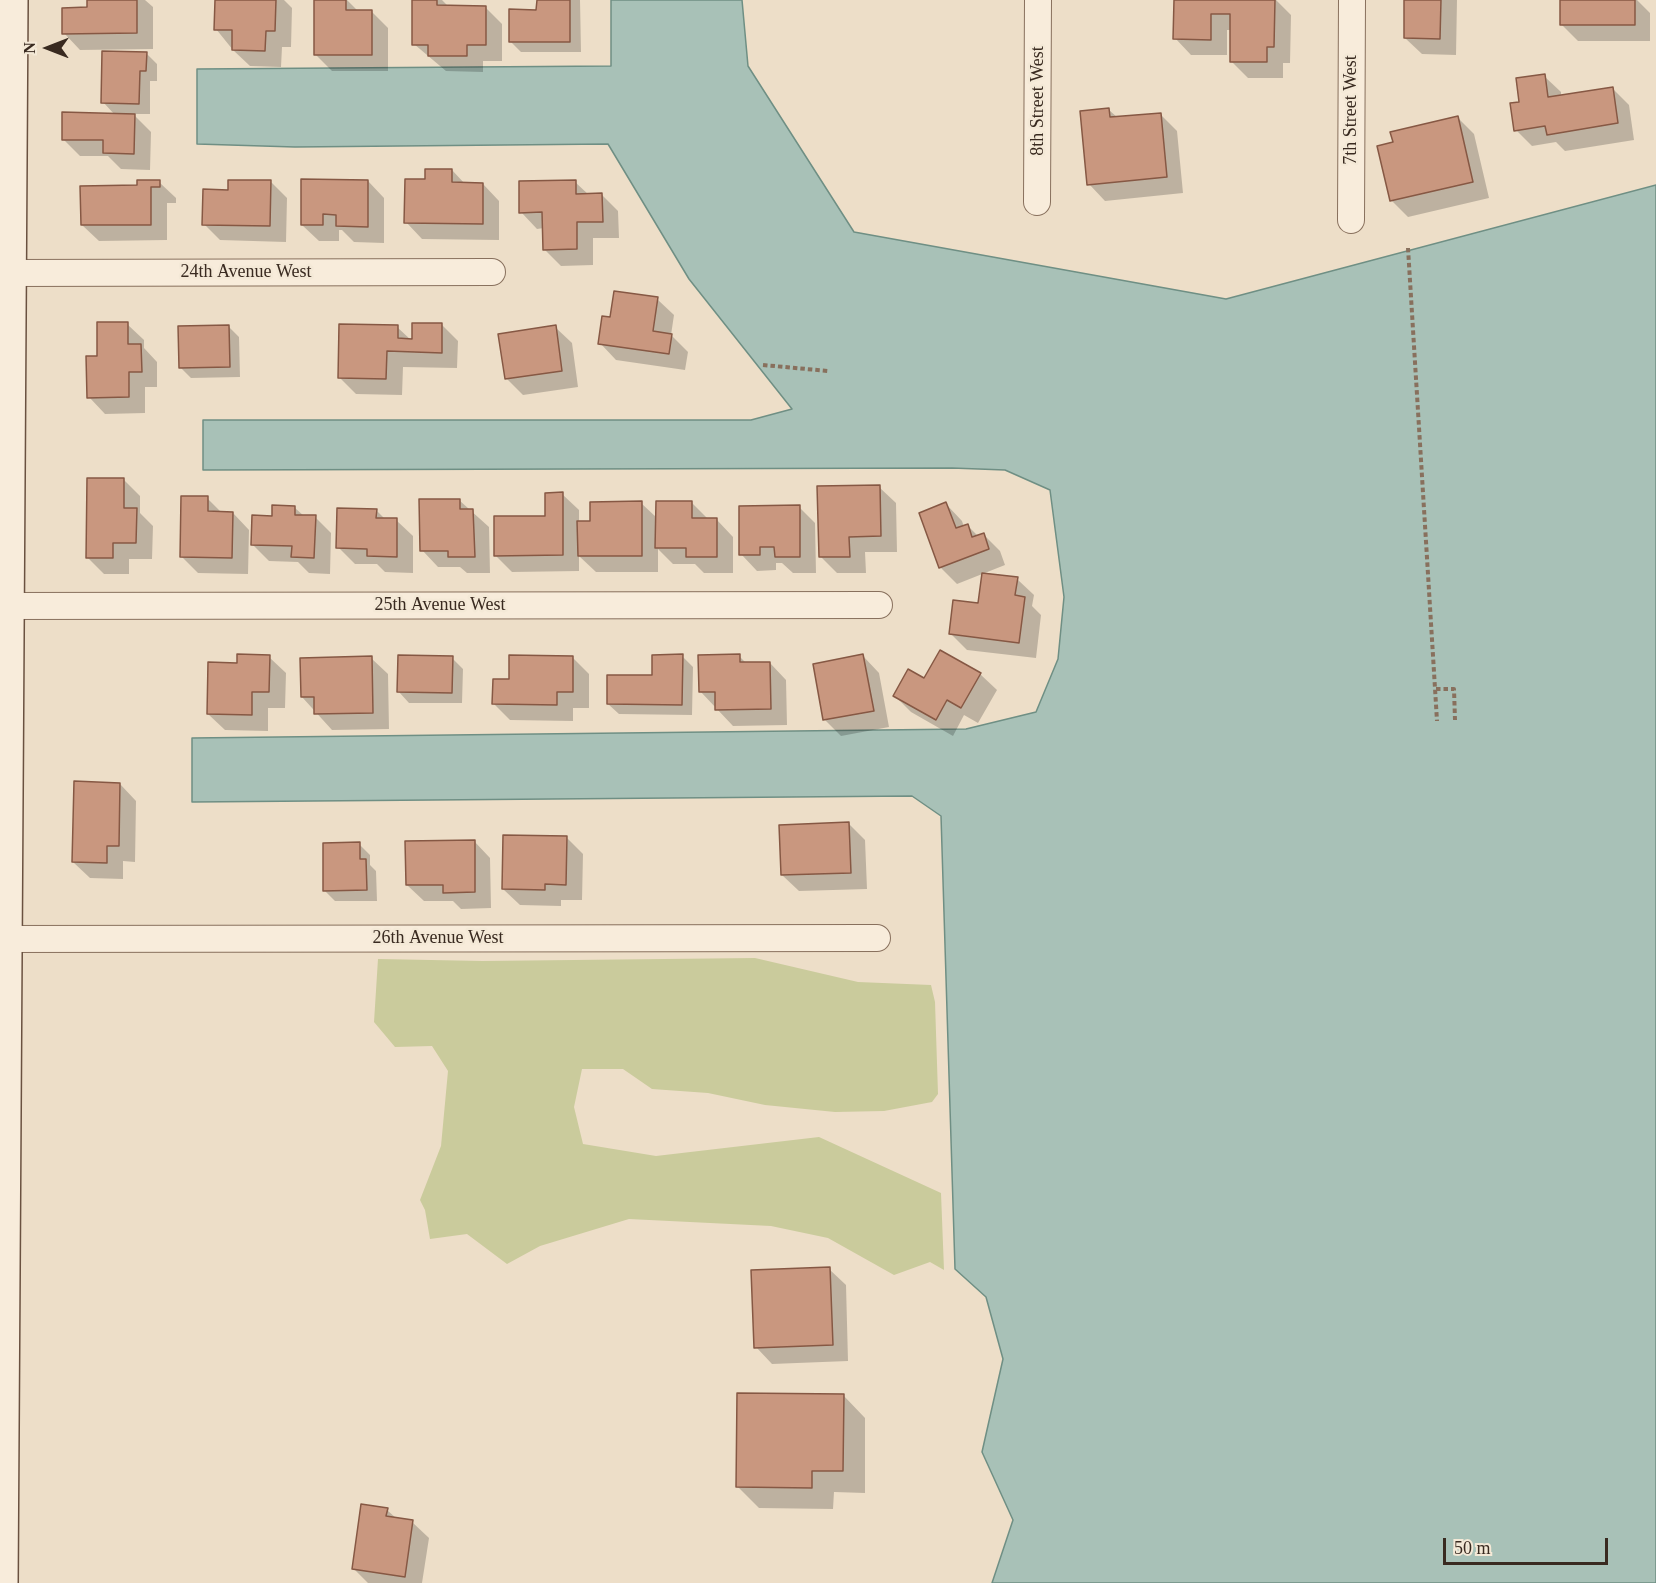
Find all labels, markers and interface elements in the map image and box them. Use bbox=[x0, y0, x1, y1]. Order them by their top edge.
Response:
north arrow bbox=[18, 18, 78, 78]
text: N bbox=[21, 42, 38, 54]
street label: 8th Street West bbox=[1027, 46, 1049, 156]
street label: 7th Street West bbox=[1340, 55, 1362, 165]
street label: 24th Avenue West bbox=[180, 261, 312, 283]
street label: 25th Avenue West bbox=[374, 594, 506, 616]
street label: 26th Avenue West bbox=[372, 927, 504, 949]
scale bar bbox=[1446, 1526, 1611, 1564]
text: 50 m bbox=[1454, 1538, 1491, 1558]

